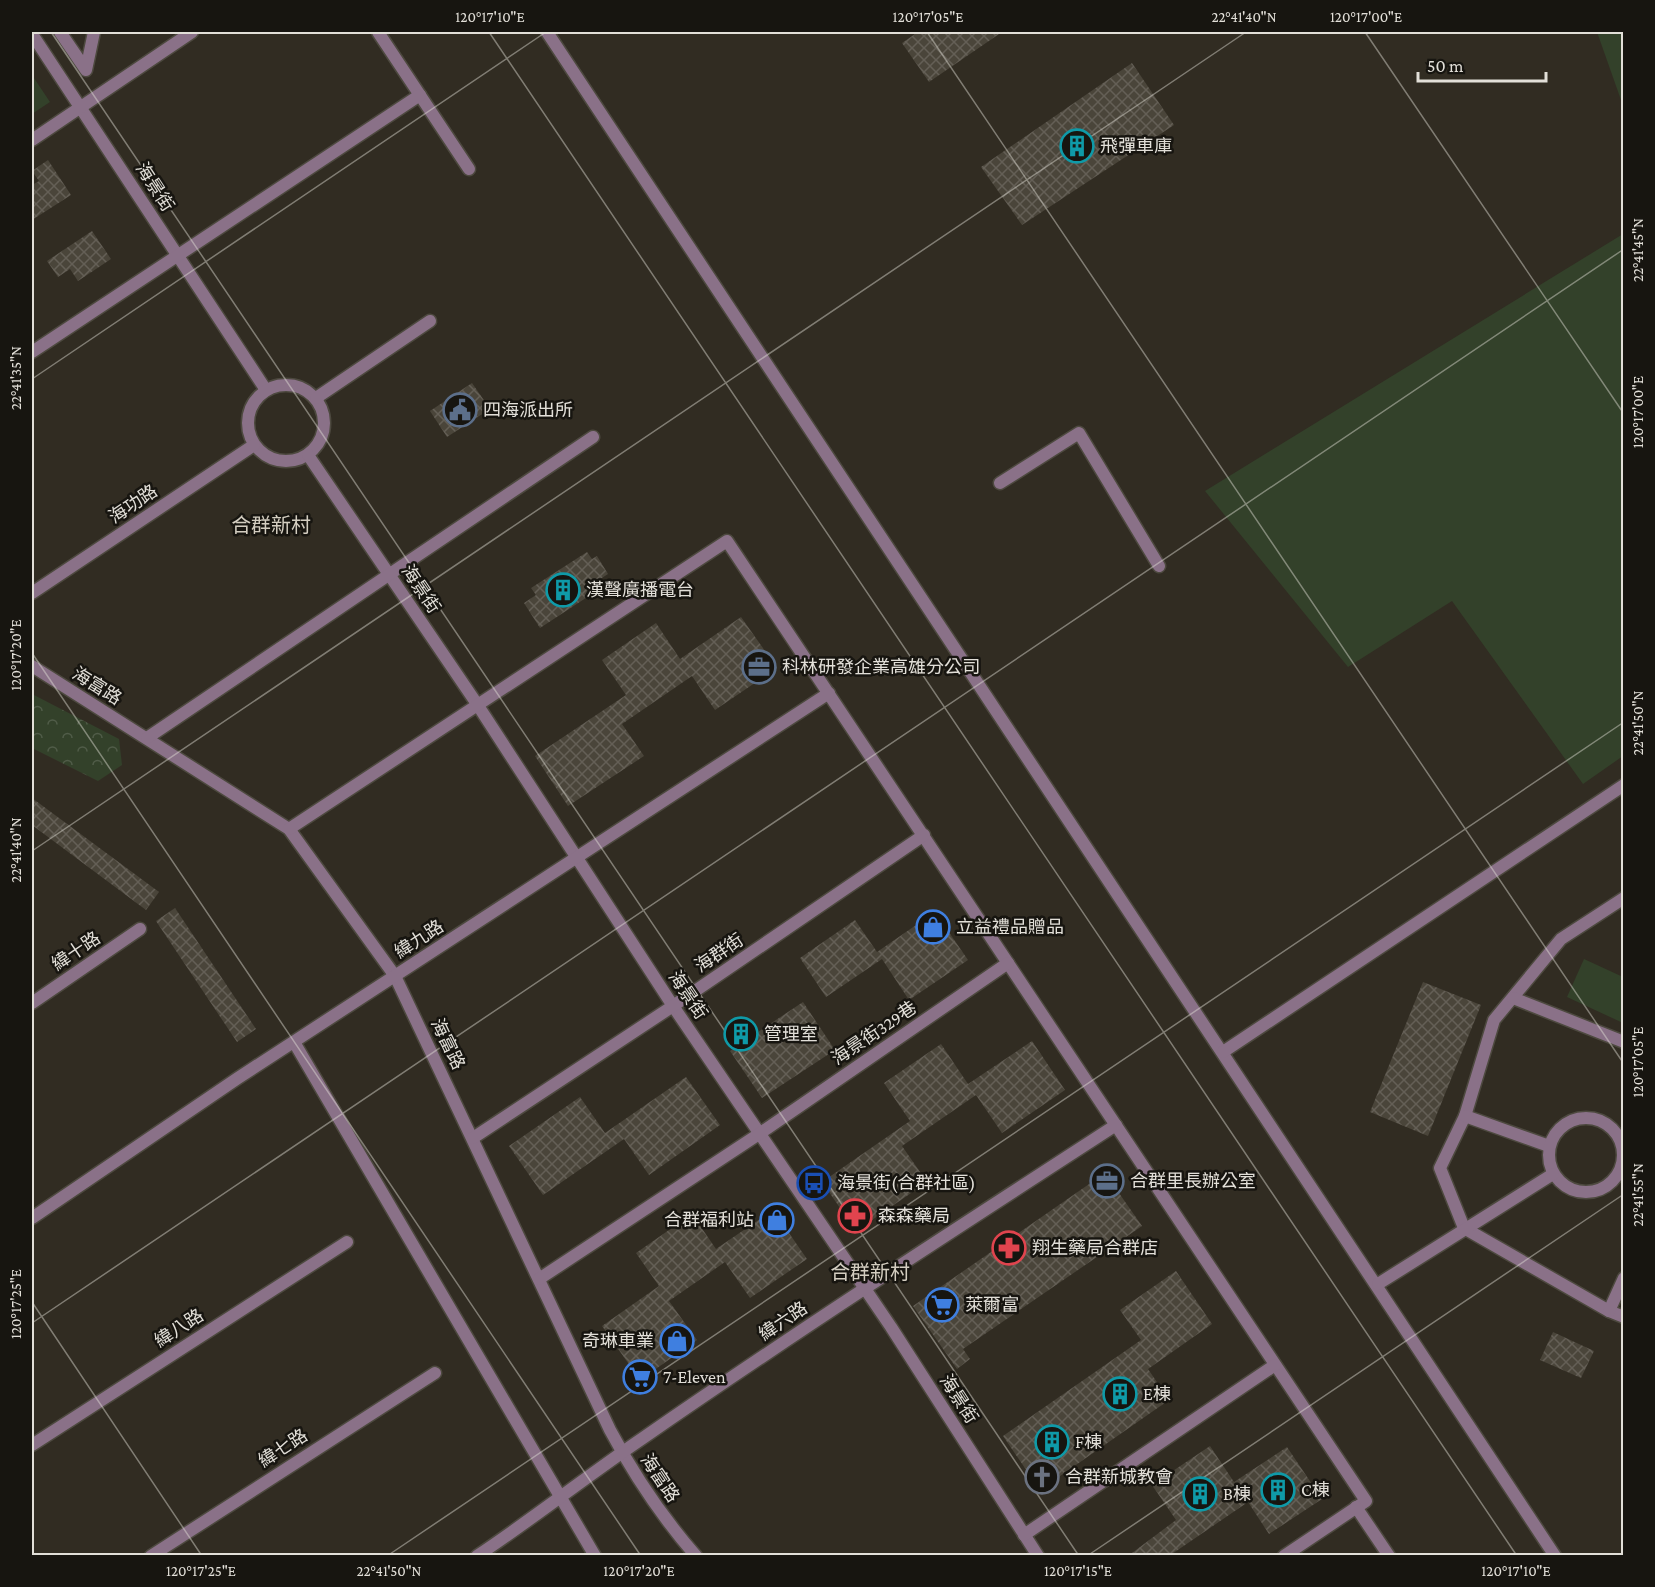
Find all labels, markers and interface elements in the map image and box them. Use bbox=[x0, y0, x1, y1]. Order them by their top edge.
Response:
text: 120°17'10"E bbox=[455, 9, 525, 25]
text: 120°17'05"E bbox=[893, 9, 964, 25]
text: 22°41'40"N bbox=[1211, 9, 1277, 25]
text: 120°17'00"E bbox=[1330, 9, 1402, 25]
scale bar bbox=[1418, 45, 1546, 83]
text: 50 m bbox=[1427, 56, 1464, 76]
building icon: 飛彈車庫 bbox=[1059, 128, 1095, 164]
place label: 飛彈車庫 bbox=[1100, 136, 1172, 156]
street label: 海景街 bbox=[132, 159, 178, 215]
text: 22°41'45"N bbox=[1630, 218, 1646, 282]
text: 22°41'35"N bbox=[8, 346, 24, 410]
text: 120°17'00"E bbox=[1630, 376, 1646, 448]
public building icon: 四海派出所 bbox=[442, 392, 478, 428]
place label: 四海派出所 bbox=[483, 400, 573, 420]
street label: 海功路 bbox=[105, 481, 161, 527]
district label: 合群新村 bbox=[231, 514, 311, 536]
street label: 海景街 bbox=[398, 561, 444, 617]
building icon: 漢聲廣播電台 bbox=[545, 572, 581, 608]
place label: 漢聲廣播電台 bbox=[586, 580, 694, 600]
text: 120°17'20"E bbox=[8, 619, 24, 691]
office icon: 科林研發企業高雄分公司 bbox=[741, 649, 777, 685]
place label: 科林研發企業高雄分公司 bbox=[782, 657, 980, 677]
street label: 海富路 bbox=[69, 663, 125, 709]
text: 22°41'50"N bbox=[1630, 690, 1646, 755]
text: 22°41'40"N bbox=[8, 817, 24, 883]
shop icon: 立益禮品贈品 bbox=[915, 909, 951, 945]
street label: 緯九路 bbox=[391, 916, 447, 962]
place label: 立益禮品贈品 bbox=[956, 917, 1064, 937]
street label: 緯十路 bbox=[48, 928, 104, 974]
street label: 海群街 bbox=[691, 930, 747, 976]
street label: 海景街 bbox=[665, 967, 711, 1023]
street label: 海景街329巷 bbox=[828, 997, 920, 1069]
street label: 海富路 bbox=[427, 1015, 469, 1073]
building icon: 管理室 bbox=[723, 1016, 759, 1052]
place label: 管理室 bbox=[764, 1024, 818, 1044]
text: 120°17'05"E bbox=[1630, 1027, 1646, 1098]
office icon: 合群里長辦公室 bbox=[1089, 1163, 1125, 1199]
text: 22°41'55"N bbox=[1630, 1163, 1646, 1227]
bus stop icon: 海景街(合群社區) bbox=[796, 1165, 832, 1201]
place label: 合群里長辦公室 bbox=[1130, 1171, 1256, 1191]
place label: 海景街(合群社區) bbox=[837, 1173, 976, 1194]
pharmacy icon: 森森藥局 bbox=[837, 1198, 873, 1234]
shop icon: 合群福利站 bbox=[759, 1202, 795, 1238]
place label: 森森藥局 bbox=[878, 1206, 950, 1226]
place label: 合群福利站 bbox=[664, 1210, 754, 1230]
pharmacy icon: 翔生藥局合群店 bbox=[991, 1230, 1027, 1266]
place label: 翔生藥局合群店 bbox=[1032, 1238, 1158, 1258]
district label: 合群新村 bbox=[830, 1261, 910, 1283]
text: 120°17'25"E bbox=[8, 1269, 24, 1339]
supermarket icon: 萊爾富 bbox=[924, 1287, 960, 1323]
place label: 萊爾富 bbox=[965, 1295, 1019, 1315]
street label: 緯六路 bbox=[755, 1298, 811, 1344]
street label: 緯八路 bbox=[151, 1305, 207, 1351]
shop icon: 奇琳車業 bbox=[659, 1323, 695, 1359]
place label: 奇琳車業 bbox=[582, 1331, 654, 1351]
supermarket icon: 7-Eleven bbox=[622, 1359, 658, 1395]
place label: 7-Eleven bbox=[663, 1367, 726, 1387]
street label: 海景街 bbox=[936, 1371, 982, 1427]
building icon: E棟 bbox=[1102, 1376, 1138, 1412]
place label: E棟 bbox=[1143, 1384, 1171, 1404]
building icon: F棟 bbox=[1034, 1424, 1070, 1460]
street label: 緯七路 bbox=[255, 1425, 311, 1471]
place label: F棟 bbox=[1075, 1432, 1102, 1452]
street label: 海富路 bbox=[637, 1450, 683, 1506]
church icon: 合群新城教會 bbox=[1024, 1459, 1060, 1495]
place label: 合群新城教會 bbox=[1065, 1467, 1173, 1487]
building icon: C棟 bbox=[1260, 1472, 1296, 1508]
building icon: B棟 bbox=[1182, 1476, 1218, 1512]
place label: C棟 bbox=[1301, 1480, 1330, 1500]
place label: B棟 bbox=[1223, 1484, 1251, 1504]
text: 120°17'25"E bbox=[166, 1563, 236, 1579]
text: 22°41'50"N bbox=[357, 1563, 422, 1579]
text: 120°17'20"E bbox=[603, 1563, 675, 1579]
text: 120°17'15"E bbox=[1044, 1563, 1112, 1579]
text: 120°17'10"E bbox=[1481, 1563, 1551, 1579]

